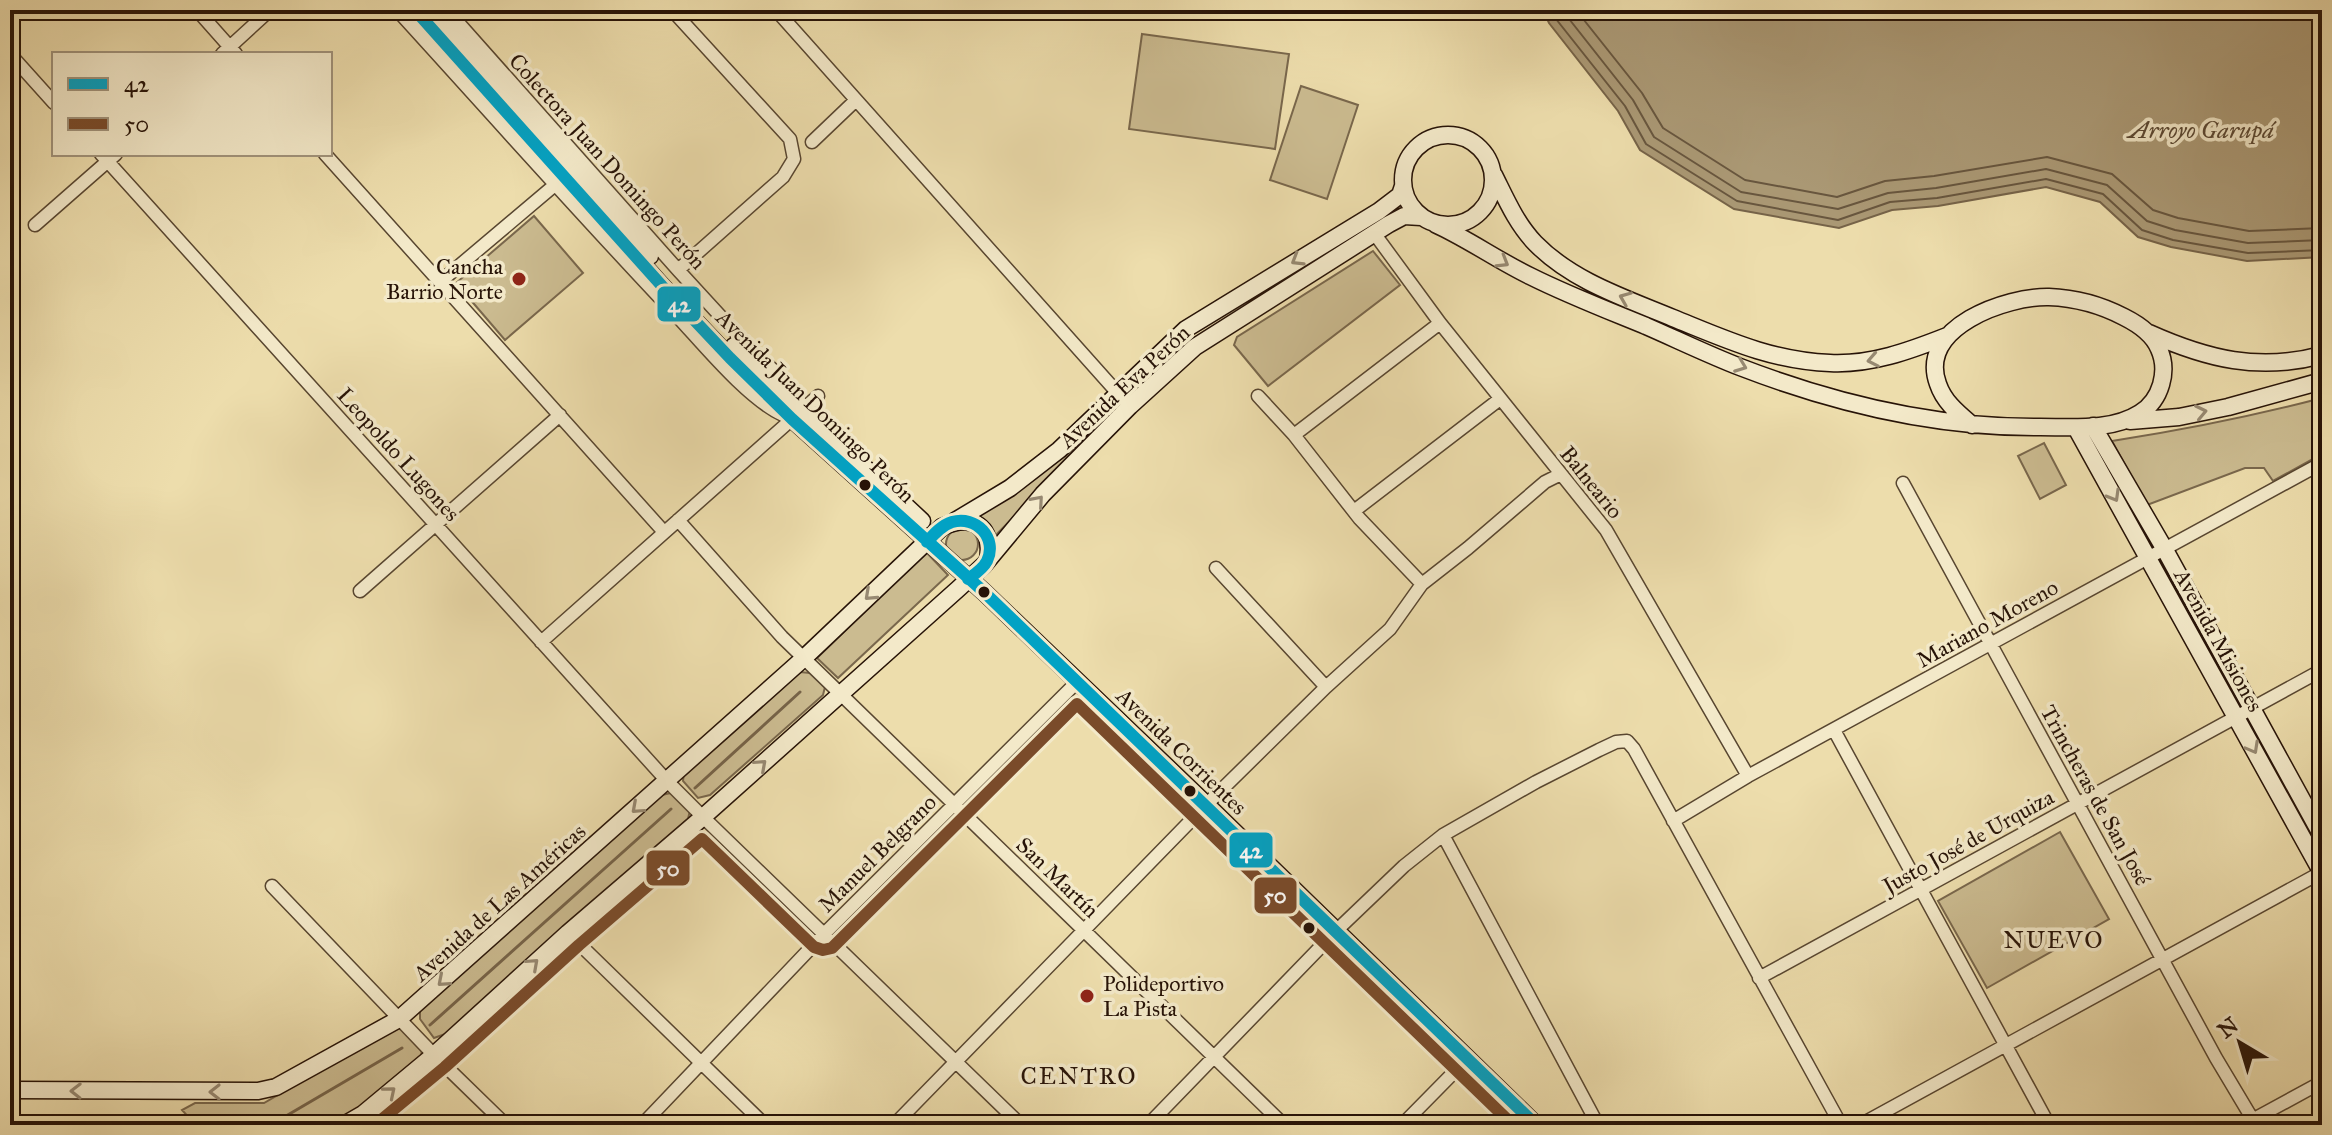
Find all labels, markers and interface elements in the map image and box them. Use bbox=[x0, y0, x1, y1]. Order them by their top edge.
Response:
street label: Colectora Juan Domingo Perón bbox=[503, 48, 712, 275]
legend bbox=[52, 52, 332, 156]
text: 42 bbox=[124, 69, 149, 99]
text: 50 bbox=[124, 109, 149, 139]
water label: Arroyo Garupá bbox=[2125, 115, 2277, 145]
one-way arrow bbox=[1291, 250, 1306, 266]
one-way arrow bbox=[1494, 252, 1509, 268]
place label: Cancha Barrio Norte bbox=[386, 253, 504, 305]
marker: Cancha Barrio Norte bbox=[510, 270, 528, 288]
line badge: 42 bbox=[656, 285, 702, 323]
text: 42 bbox=[667, 291, 692, 318]
one-way arrow bbox=[1619, 292, 1633, 308]
street label: Avenida Juan Domingo Perón bbox=[710, 304, 921, 509]
street label: Avenida Eva Perón bbox=[1053, 319, 1195, 454]
one-way arrow bbox=[1867, 351, 1881, 368]
one-way arrow bbox=[1733, 356, 1747, 373]
street label: Leopoldo Lugones bbox=[332, 382, 466, 527]
one-way arrow bbox=[2194, 404, 2208, 421]
street label: Balneario bbox=[1554, 441, 1629, 524]
unlabelled marker bbox=[857, 477, 873, 493]
one-way arrow bbox=[2104, 487, 2120, 502]
one-way arrow bbox=[1028, 495, 1042, 510]
street label: Avenida Misiones bbox=[2168, 563, 2269, 716]
street label: Mariano Moreno bbox=[1912, 573, 2063, 673]
unlabelled marker bbox=[976, 584, 992, 600]
one-way arrow bbox=[865, 586, 880, 600]
street label: Avenida Corrientes bbox=[1110, 682, 1253, 820]
street label: Trincheras de San José bbox=[2035, 700, 2157, 891]
one-way arrow bbox=[2244, 740, 2259, 754]
one-way arrow bbox=[751, 760, 766, 775]
unlabelled marker bbox=[1182, 783, 1198, 799]
street label: Justo José de Urquiza bbox=[1876, 783, 2059, 901]
street label: Manuel Belgrano bbox=[813, 789, 942, 918]
one-way arrow bbox=[631, 798, 646, 813]
street label: Avenida de Las Américas bbox=[407, 818, 591, 988]
street label: San Martín bbox=[1011, 831, 1105, 923]
line badge: 42 bbox=[1228, 831, 1274, 869]
text: 42 bbox=[1239, 837, 1264, 864]
line badge: 50 bbox=[645, 849, 691, 887]
text: 50 bbox=[656, 855, 680, 882]
line badge: 50 bbox=[1253, 876, 1298, 915]
text: 50 bbox=[1263, 882, 1287, 909]
unlabelled marker bbox=[1301, 920, 1317, 936]
district label: NUEVO bbox=[2004, 925, 2104, 955]
one-way arrow bbox=[524, 959, 538, 974]
place label: Polideportivo La Pista bbox=[1103, 970, 1224, 1022]
one-way arrow bbox=[437, 971, 452, 986]
marker: Polideportivo La Pista bbox=[1078, 987, 1096, 1005]
north arrow bbox=[2200, 1003, 2280, 1083]
text: N bbox=[2212, 1011, 2244, 1044]
district label: CENTRO bbox=[1020, 1061, 1138, 1091]
one-way arrow bbox=[69, 1082, 82, 1100]
one-way arrow bbox=[208, 1083, 221, 1101]
one-way arrow bbox=[381, 1087, 396, 1102]

